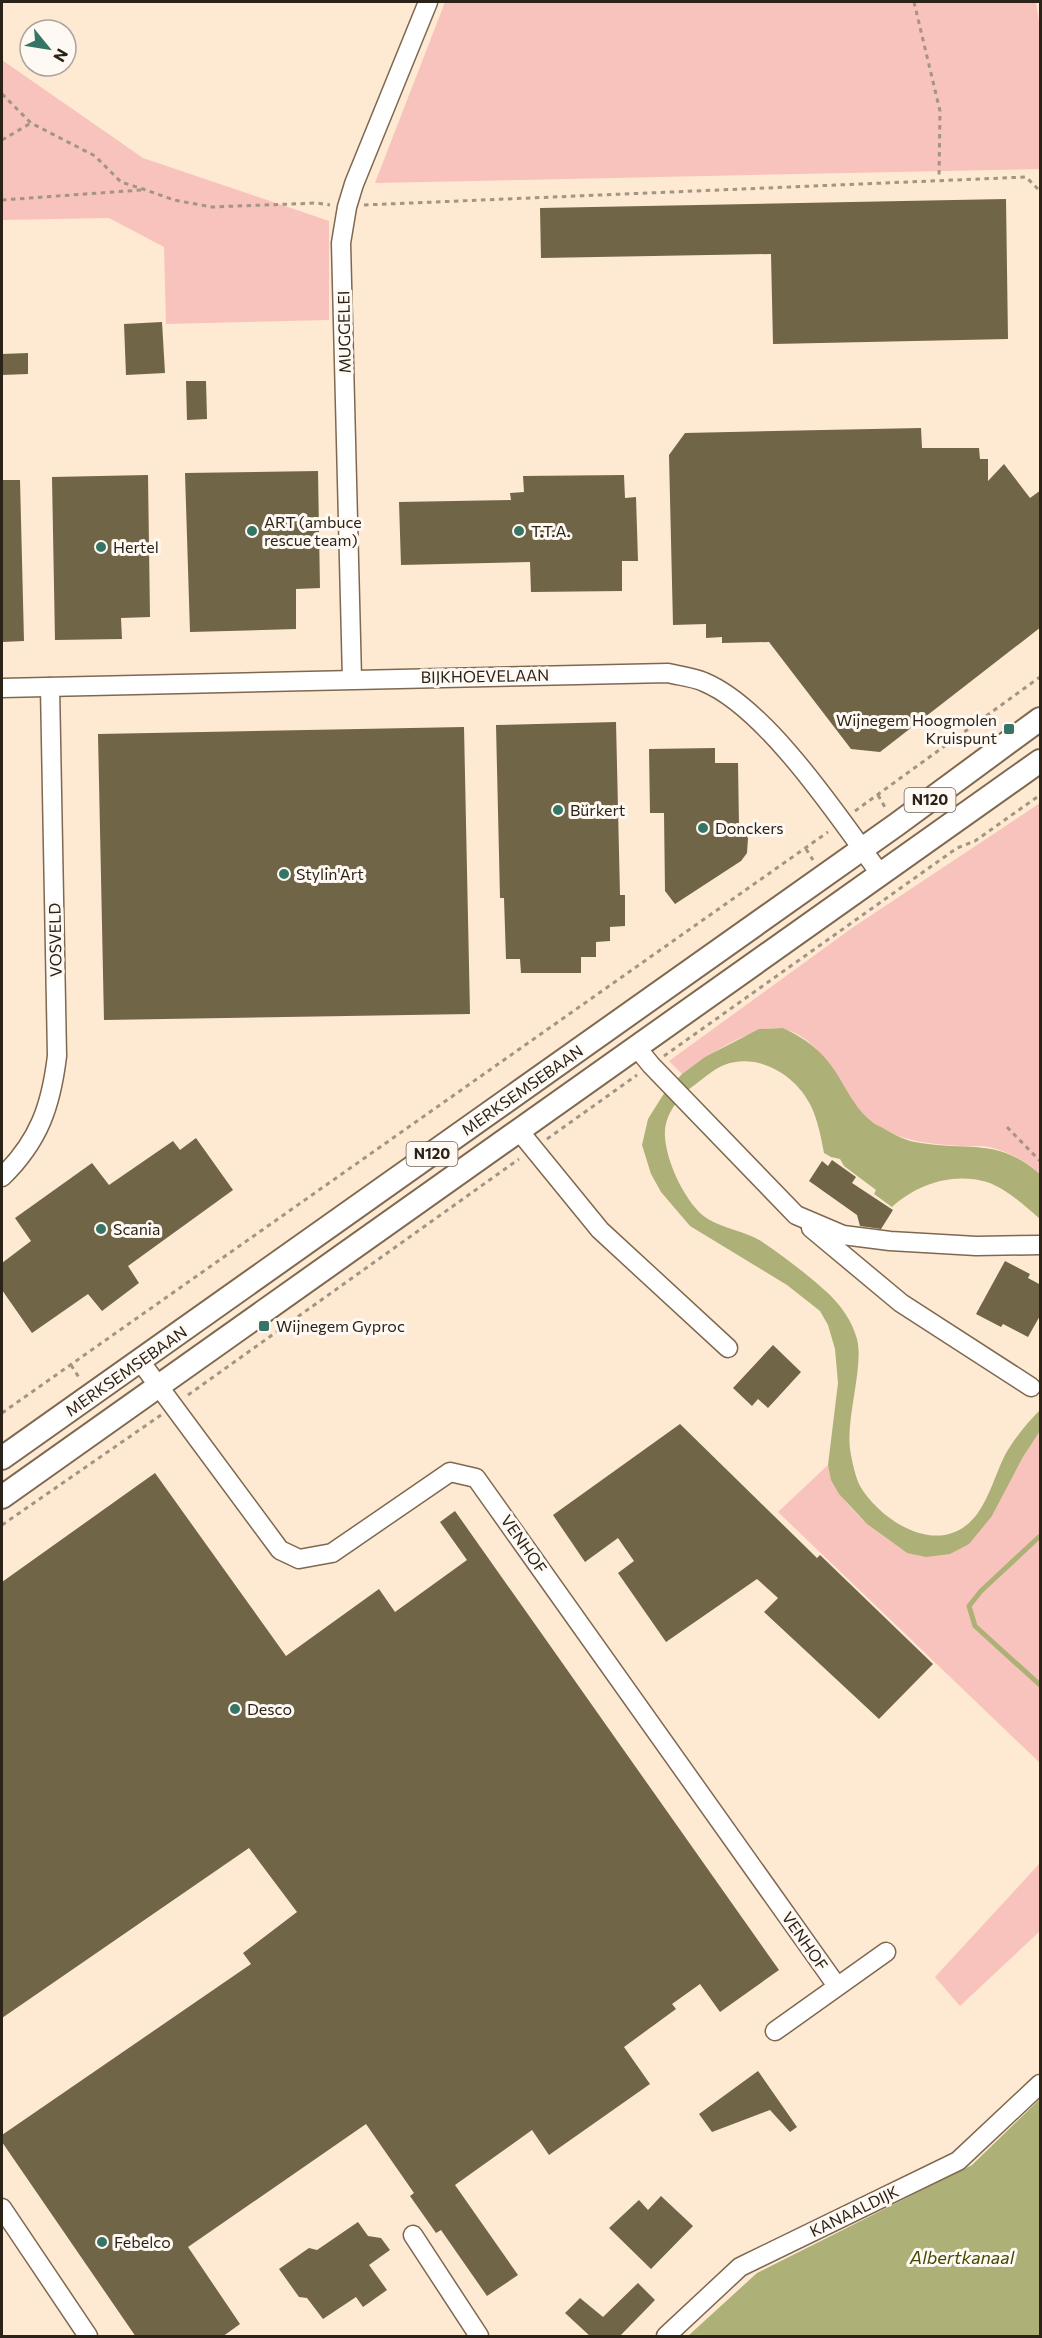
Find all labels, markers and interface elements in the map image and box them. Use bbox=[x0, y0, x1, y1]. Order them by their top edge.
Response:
north arrow bbox=[18, 18, 78, 78]
text: N bbox=[50, 46, 73, 66]
street label: MUGGELEI bbox=[333, 290, 354, 374]
place label: ART (ambuce rescue team) bbox=[264, 512, 362, 549]
place label: T.T.A. bbox=[531, 521, 570, 540]
marker: ART (ambuce rescue team) bbox=[245, 524, 259, 538]
marker: T.T.A. bbox=[512, 524, 526, 538]
place label: Hertel bbox=[113, 537, 159, 556]
marker: Hertel bbox=[94, 540, 108, 554]
street label: BIJKHOEVELAAN bbox=[421, 665, 549, 686]
place label: Wijnegem Hoogmolen Kruispunt bbox=[836, 710, 997, 747]
marker: Wijnegem Hoogmolen Kruispunt bbox=[1002, 722, 1016, 736]
road number: N120 bbox=[904, 788, 956, 812]
place label: Bürkert bbox=[570, 800, 626, 819]
marker: Bürkert bbox=[551, 803, 565, 817]
place label: Donckers bbox=[715, 818, 784, 837]
marker: Donckers bbox=[696, 821, 710, 835]
place label: Stylin'Art bbox=[296, 864, 364, 883]
marker: Stylin'Art bbox=[277, 867, 291, 881]
street label: VOSVELD bbox=[44, 903, 65, 977]
street label: MERKSEMSEBAAN bbox=[457, 1041, 586, 1139]
road number: N120 bbox=[406, 1142, 458, 1166]
place label: Scania bbox=[113, 1219, 160, 1238]
marker: Scania bbox=[94, 1222, 108, 1236]
place label: Wijnegem Gyproc bbox=[276, 1316, 405, 1335]
marker: Wijnegem Gyproc bbox=[257, 1319, 271, 1333]
street label: MERKSEMSEBAAN bbox=[61, 1322, 190, 1420]
street label: VENHOF bbox=[497, 1511, 551, 1577]
place label: Desco bbox=[247, 1699, 292, 1718]
marker: Desco bbox=[228, 1702, 242, 1716]
street label: VENHOF bbox=[778, 1908, 832, 1974]
street label: KANAALDIJK bbox=[806, 2181, 902, 2240]
place label: Febelco bbox=[114, 2232, 171, 2251]
marker: Febelco bbox=[95, 2235, 109, 2249]
water label: Albertkanaal bbox=[909, 2246, 1015, 2268]

